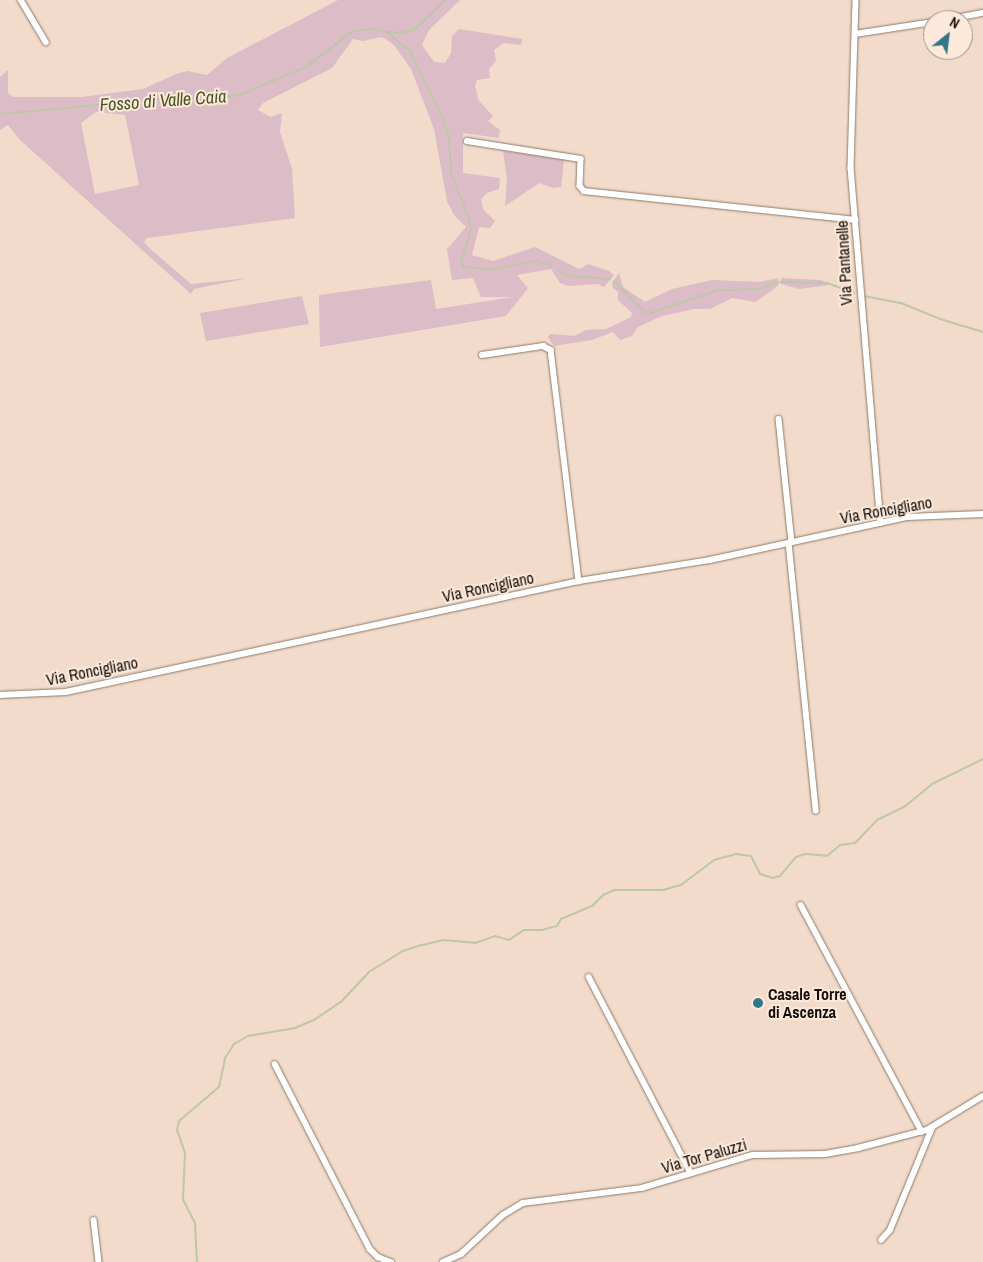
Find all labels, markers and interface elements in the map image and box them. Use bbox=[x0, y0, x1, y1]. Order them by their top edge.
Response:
north arrow bbox=[923, 10, 973, 60]
text: N bbox=[947, 13, 963, 33]
water label: Fosso di Valle Caia bbox=[99, 86, 227, 116]
street label: Via Pantanelle bbox=[832, 220, 856, 306]
street label: Via Roncigliano bbox=[838, 492, 934, 528]
street label: Via Roncigliano bbox=[440, 568, 536, 606]
street label: Via Roncigliano bbox=[44, 653, 140, 689]
place label: Casale Torre di Ascenza bbox=[768, 984, 847, 1022]
marker: Casale Torre di Ascenza bbox=[752, 997, 764, 1009]
street label: Via Tor Paluzzi bbox=[659, 1135, 749, 1177]

